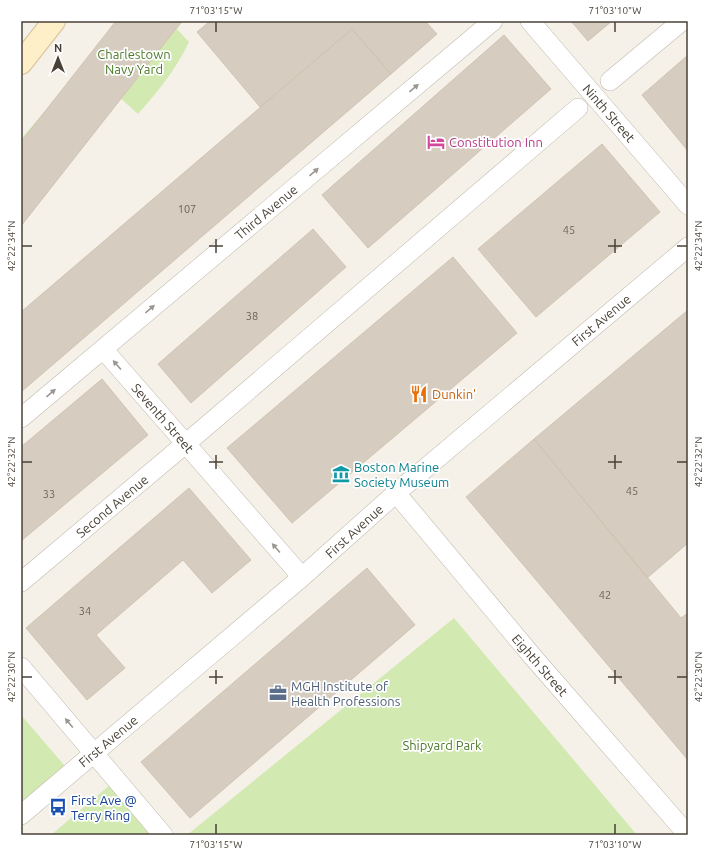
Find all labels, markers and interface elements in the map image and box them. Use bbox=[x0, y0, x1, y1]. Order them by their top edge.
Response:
text: 71°03'15"W bbox=[190, 5, 242, 16]
text: 71°03'10"W bbox=[589, 5, 641, 16]
north arrow bbox=[38, 38, 78, 78]
text: N bbox=[54, 42, 62, 54]
park label: Charlestown Navy Yard bbox=[97, 47, 171, 76]
street label: Ninth Street bbox=[580, 81, 638, 145]
one-way arrow bbox=[408, 84, 419, 93]
hotel icon: Constitution Inn bbox=[426, 132, 446, 152]
place label: Constitution Inn bbox=[449, 135, 543, 149]
one-way arrow bbox=[309, 167, 320, 176]
street label: Third Avenue bbox=[232, 182, 300, 242]
house number: 107 bbox=[178, 203, 196, 215]
text: 42°22'34"N bbox=[6, 221, 17, 271]
text: 42°22'34"N bbox=[693, 221, 704, 271]
house number: 45 bbox=[563, 224, 575, 236]
street label: First Avenue bbox=[569, 291, 633, 349]
one-way arrow bbox=[145, 305, 156, 314]
house number: 38 bbox=[246, 310, 258, 322]
one-way arrow bbox=[113, 361, 122, 370]
street label: Seventh Street bbox=[129, 381, 197, 455]
restaurant icon: Dunkin' bbox=[409, 384, 429, 404]
place label: Dunkin' bbox=[432, 387, 476, 401]
one-way arrow bbox=[46, 389, 56, 398]
text: 42°22'32"N bbox=[6, 437, 17, 487]
text: 42°22'32"N bbox=[693, 437, 704, 487]
place label: Boston Marine Society Museum bbox=[354, 460, 449, 489]
museum icon: Boston Marine Society Museum bbox=[331, 464, 351, 484]
street label: Second Avenue bbox=[73, 472, 151, 540]
house number: 45 bbox=[626, 485, 638, 497]
house number: 33 bbox=[43, 488, 55, 500]
street label: First Avenue bbox=[322, 502, 386, 560]
one-way arrow bbox=[272, 542, 281, 553]
house number: 42 bbox=[599, 589, 611, 601]
house number: 34 bbox=[79, 605, 91, 617]
street label: Eighth Street bbox=[509, 631, 571, 699]
text: 42°22'30"N bbox=[6, 652, 17, 702]
text: 42°22'30"N bbox=[693, 652, 704, 702]
place label: MGH Institute of Health Professions bbox=[291, 679, 401, 708]
office icon: MGH Institute of Health Professions bbox=[268, 683, 288, 703]
street label: First Avenue bbox=[76, 712, 140, 770]
one-way arrow bbox=[64, 718, 73, 729]
park label: Shipyard Park bbox=[402, 738, 482, 752]
place label: First Ave @ Terry Ring bbox=[71, 793, 137, 822]
bus stop icon: First Ave @ Terry Ring bbox=[48, 797, 68, 817]
text: 71°03'15"W bbox=[190, 839, 242, 850]
text: 71°03'10"W bbox=[589, 839, 641, 850]

